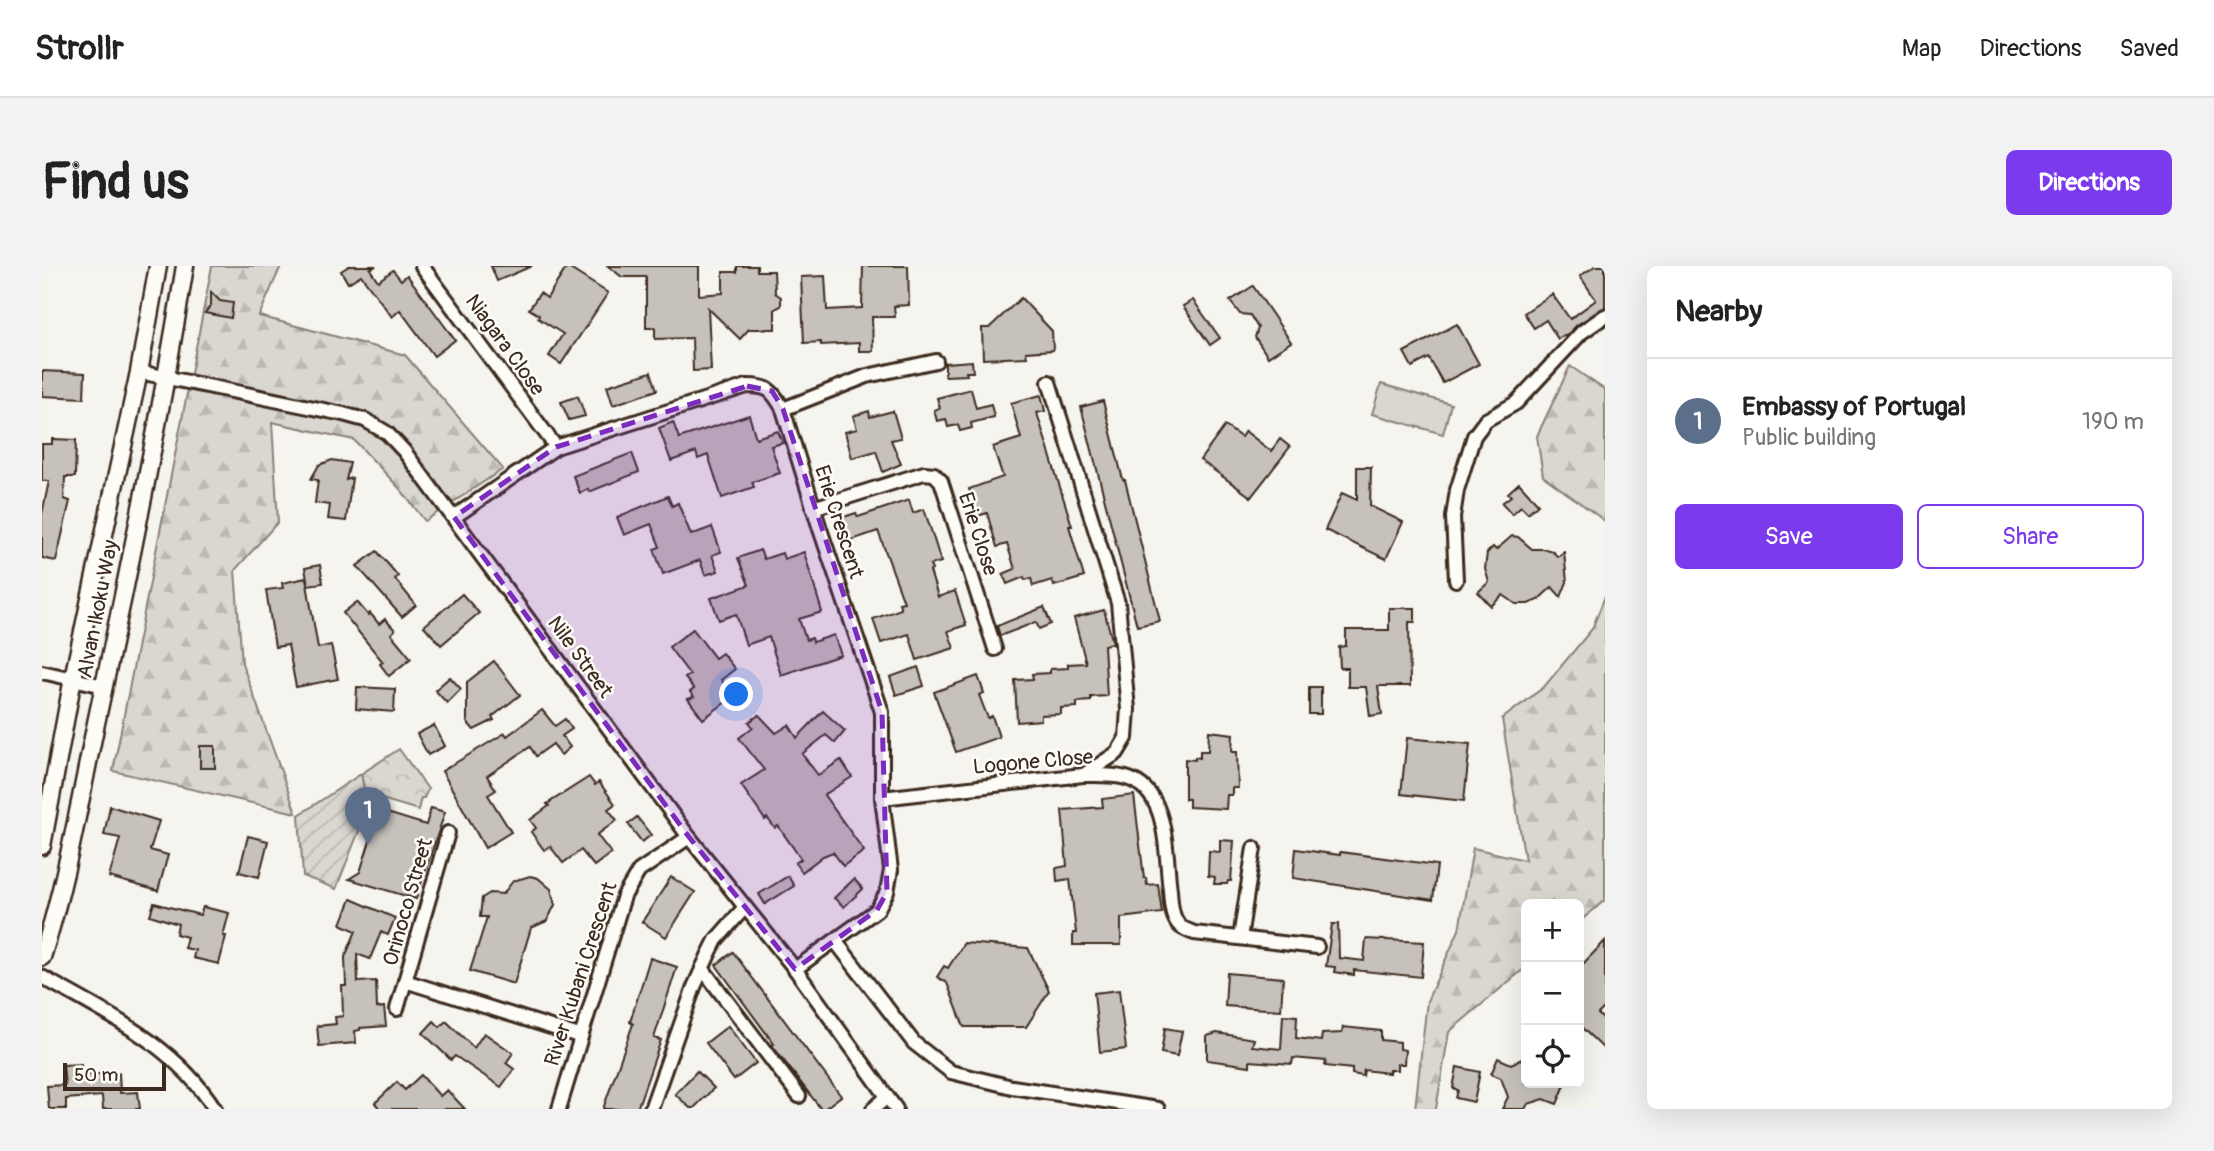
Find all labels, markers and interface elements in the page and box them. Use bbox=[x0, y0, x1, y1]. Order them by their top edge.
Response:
text: Strollr bbox=[35, 28, 124, 69]
text: Map bbox=[1902, 34, 1942, 63]
text: Directions bbox=[1980, 34, 2081, 63]
text: Saved bbox=[2119, 34, 2179, 63]
button: Directions bbox=[2006, 150, 2172, 215]
text: Find us bbox=[42, 152, 189, 213]
street label: Niagara Close bbox=[459, 289, 551, 402]
text: Nearby bbox=[1675, 293, 1762, 330]
text: Embassy of Portugal bbox=[1742, 391, 1966, 423]
text: 1 bbox=[1694, 407, 1703, 436]
text: 190 m bbox=[2082, 407, 2144, 436]
text: Public building bbox=[1742, 423, 1876, 452]
street label: Erie Crescent bbox=[808, 462, 870, 583]
street label: Erie Close bbox=[952, 489, 1004, 580]
button: Save bbox=[1675, 504, 1903, 569]
button: Share bbox=[1917, 504, 2144, 569]
street label: Alvan Ikoku Way bbox=[71, 538, 125, 680]
street label: Nile Street bbox=[541, 611, 619, 704]
your location bbox=[719, 677, 753, 711]
street label: Logone Close bbox=[972, 743, 1095, 781]
pin: 1 bbox=[345, 787, 391, 845]
street label: Orinoco Street bbox=[377, 835, 439, 969]
street label: River Kubani Crescent bbox=[539, 878, 624, 1069]
map controls bbox=[1521, 899, 1584, 1088]
button: + bbox=[1521, 899, 1584, 962]
button: − bbox=[1521, 962, 1584, 1025]
button: locate bbox=[1521, 1025, 1584, 1088]
scale bar bbox=[63, 1060, 166, 1092]
text: 50 m bbox=[74, 1063, 118, 1087]

